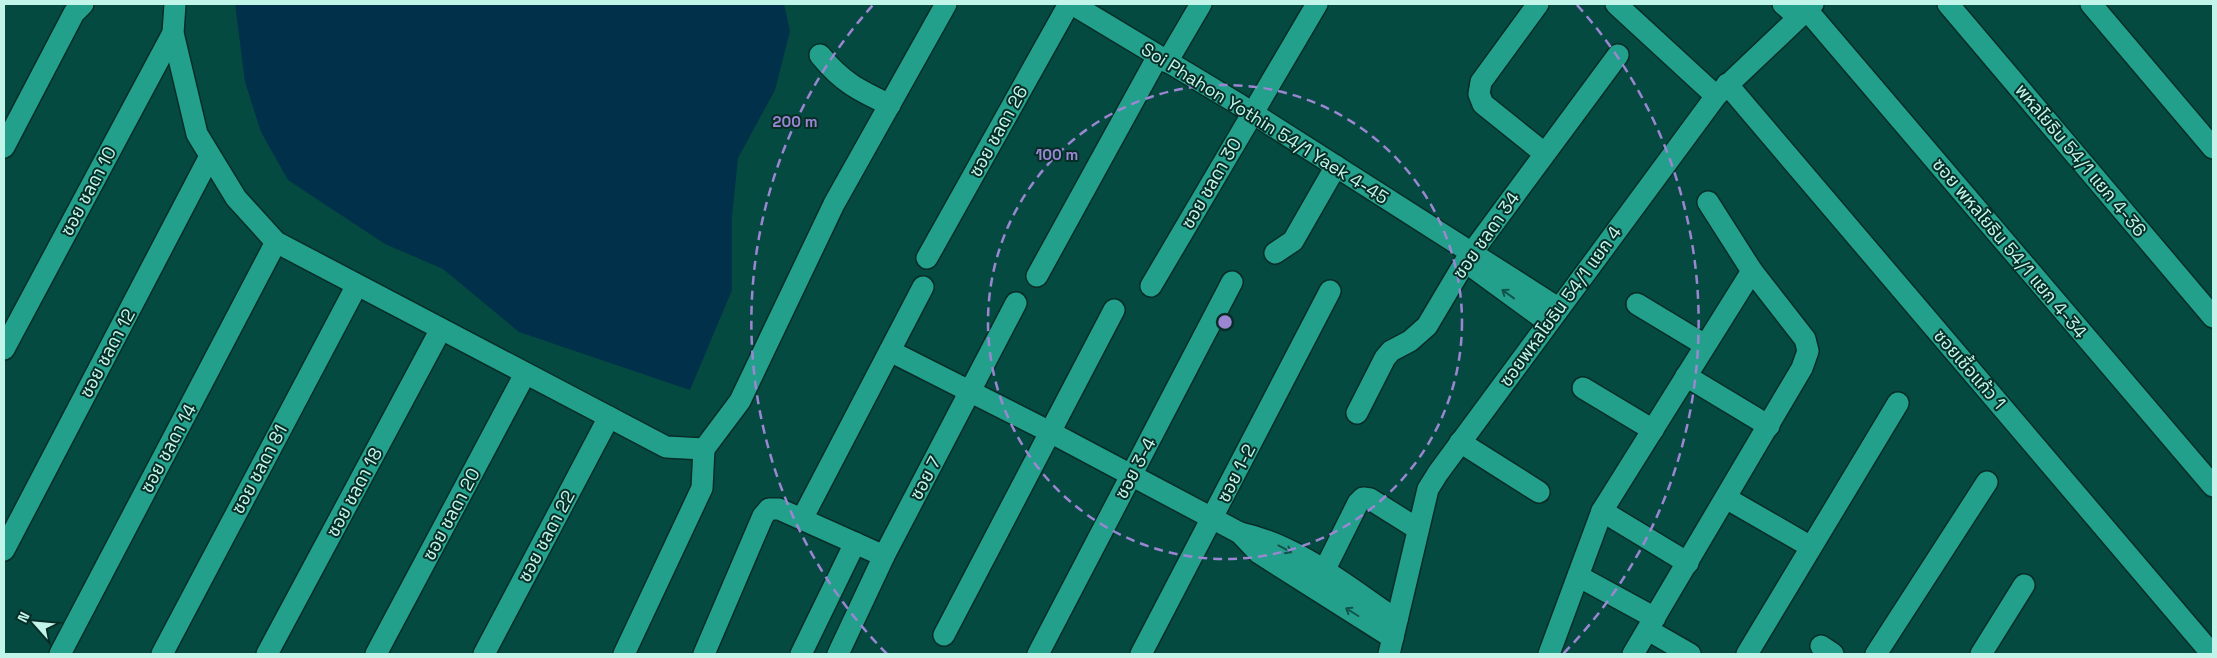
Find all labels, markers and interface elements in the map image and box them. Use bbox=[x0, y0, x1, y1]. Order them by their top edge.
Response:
street label: Soi Phahon Yothin 54/1 Yaek 4-45 bbox=[1137, 37, 1393, 209]
street label: พหลโยธิน 54/1 แยก 4-36 bbox=[2010, 79, 2152, 241]
street label: ซอย ชลดา 26 bbox=[964, 81, 1032, 181]
text: 200 m bbox=[773, 112, 817, 131]
street label: ซอย ชลดา 30 bbox=[1176, 133, 1246, 233]
street label: ซอย ชลดา 10 bbox=[55, 142, 121, 240]
text: 100 m bbox=[1036, 145, 1078, 164]
street label: ซอย พหลโยธิน 54/1 แยก 4-34 bbox=[1928, 153, 2092, 343]
street label: ซอย ชลดา 34 bbox=[1448, 187, 1524, 283]
street label: ซอยพหลโยธิน 54/1 แยก 4 bbox=[1494, 221, 1626, 391]
one-way arrow bbox=[1502, 288, 1515, 299]
street label: ซอย ชลดา 12 bbox=[74, 305, 140, 401]
centre of rings bbox=[1216, 313, 1234, 331]
street label: ซอยเชื้อแก้ว 1 bbox=[1929, 324, 2012, 414]
street label: ซอย ชลดา 14 bbox=[135, 399, 201, 497]
street label: ซอย ชลดา 81 bbox=[226, 421, 292, 517]
street label: ซอย 3-4 bbox=[1109, 433, 1161, 503]
street label: ซอย 1-2 bbox=[1212, 440, 1260, 506]
street label: ซอย ชลดา 18 bbox=[321, 444, 387, 540]
street label: ซอย 7 bbox=[904, 452, 946, 504]
street label: ซอย ชลดา 20 bbox=[417, 464, 485, 564]
street label: ซอย ชลดา 22 bbox=[512, 486, 580, 586]
one-way arrow bbox=[1278, 544, 1293, 554]
north arrow bbox=[10, 598, 60, 648]
one-way arrow bbox=[1345, 607, 1359, 617]
text: N bbox=[13, 609, 34, 625]

